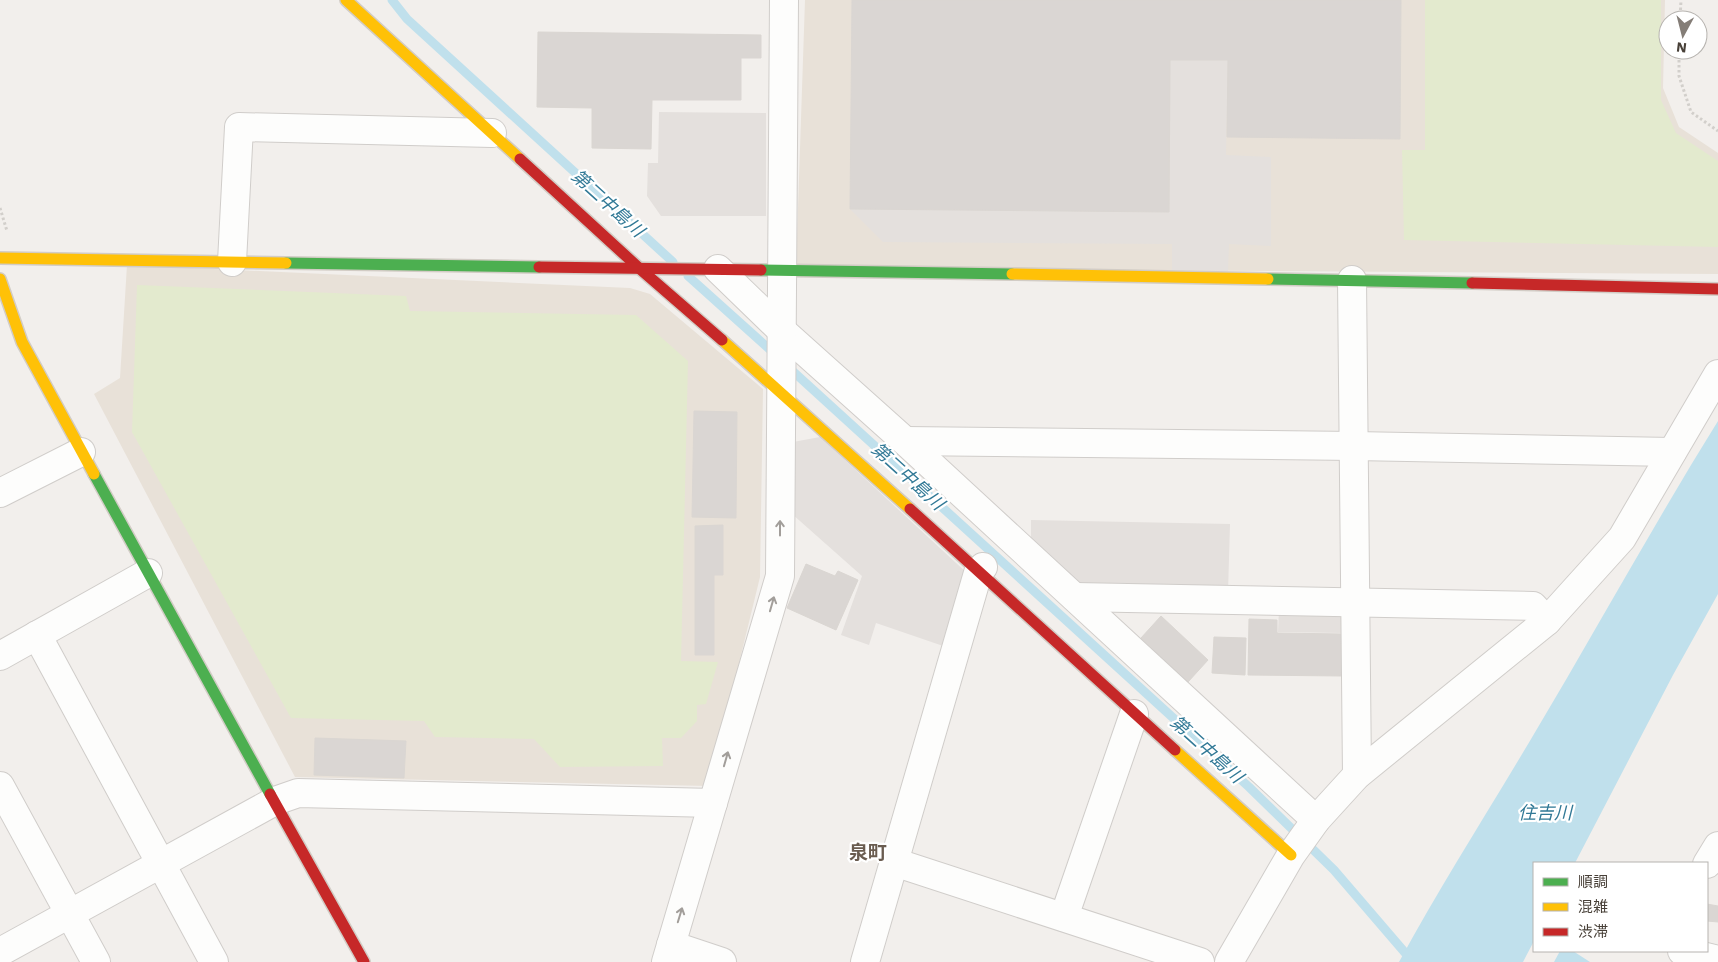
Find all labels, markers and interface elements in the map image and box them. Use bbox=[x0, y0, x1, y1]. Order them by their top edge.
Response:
north arrow bbox=[1658, 10, 1708, 60]
text: N bbox=[1675, 39, 1688, 56]
water label: 第二中島川 bbox=[568, 165, 650, 242]
water label: 第二中島川 bbox=[868, 438, 950, 515]
one-way arrow bbox=[775, 520, 785, 536]
one-way arrow bbox=[767, 596, 777, 612]
water label: 第二中島川 bbox=[1167, 711, 1249, 788]
one-way arrow bbox=[721, 752, 731, 768]
water label: 住吉川 bbox=[1518, 802, 1574, 823]
district label: 泉町 bbox=[849, 841, 887, 864]
legend bbox=[1533, 862, 1708, 952]
text: 順調 bbox=[1578, 873, 1608, 891]
text: 混雑 bbox=[1578, 898, 1608, 916]
one-way arrow bbox=[675, 908, 685, 924]
text: 渋滞 bbox=[1578, 923, 1608, 941]

